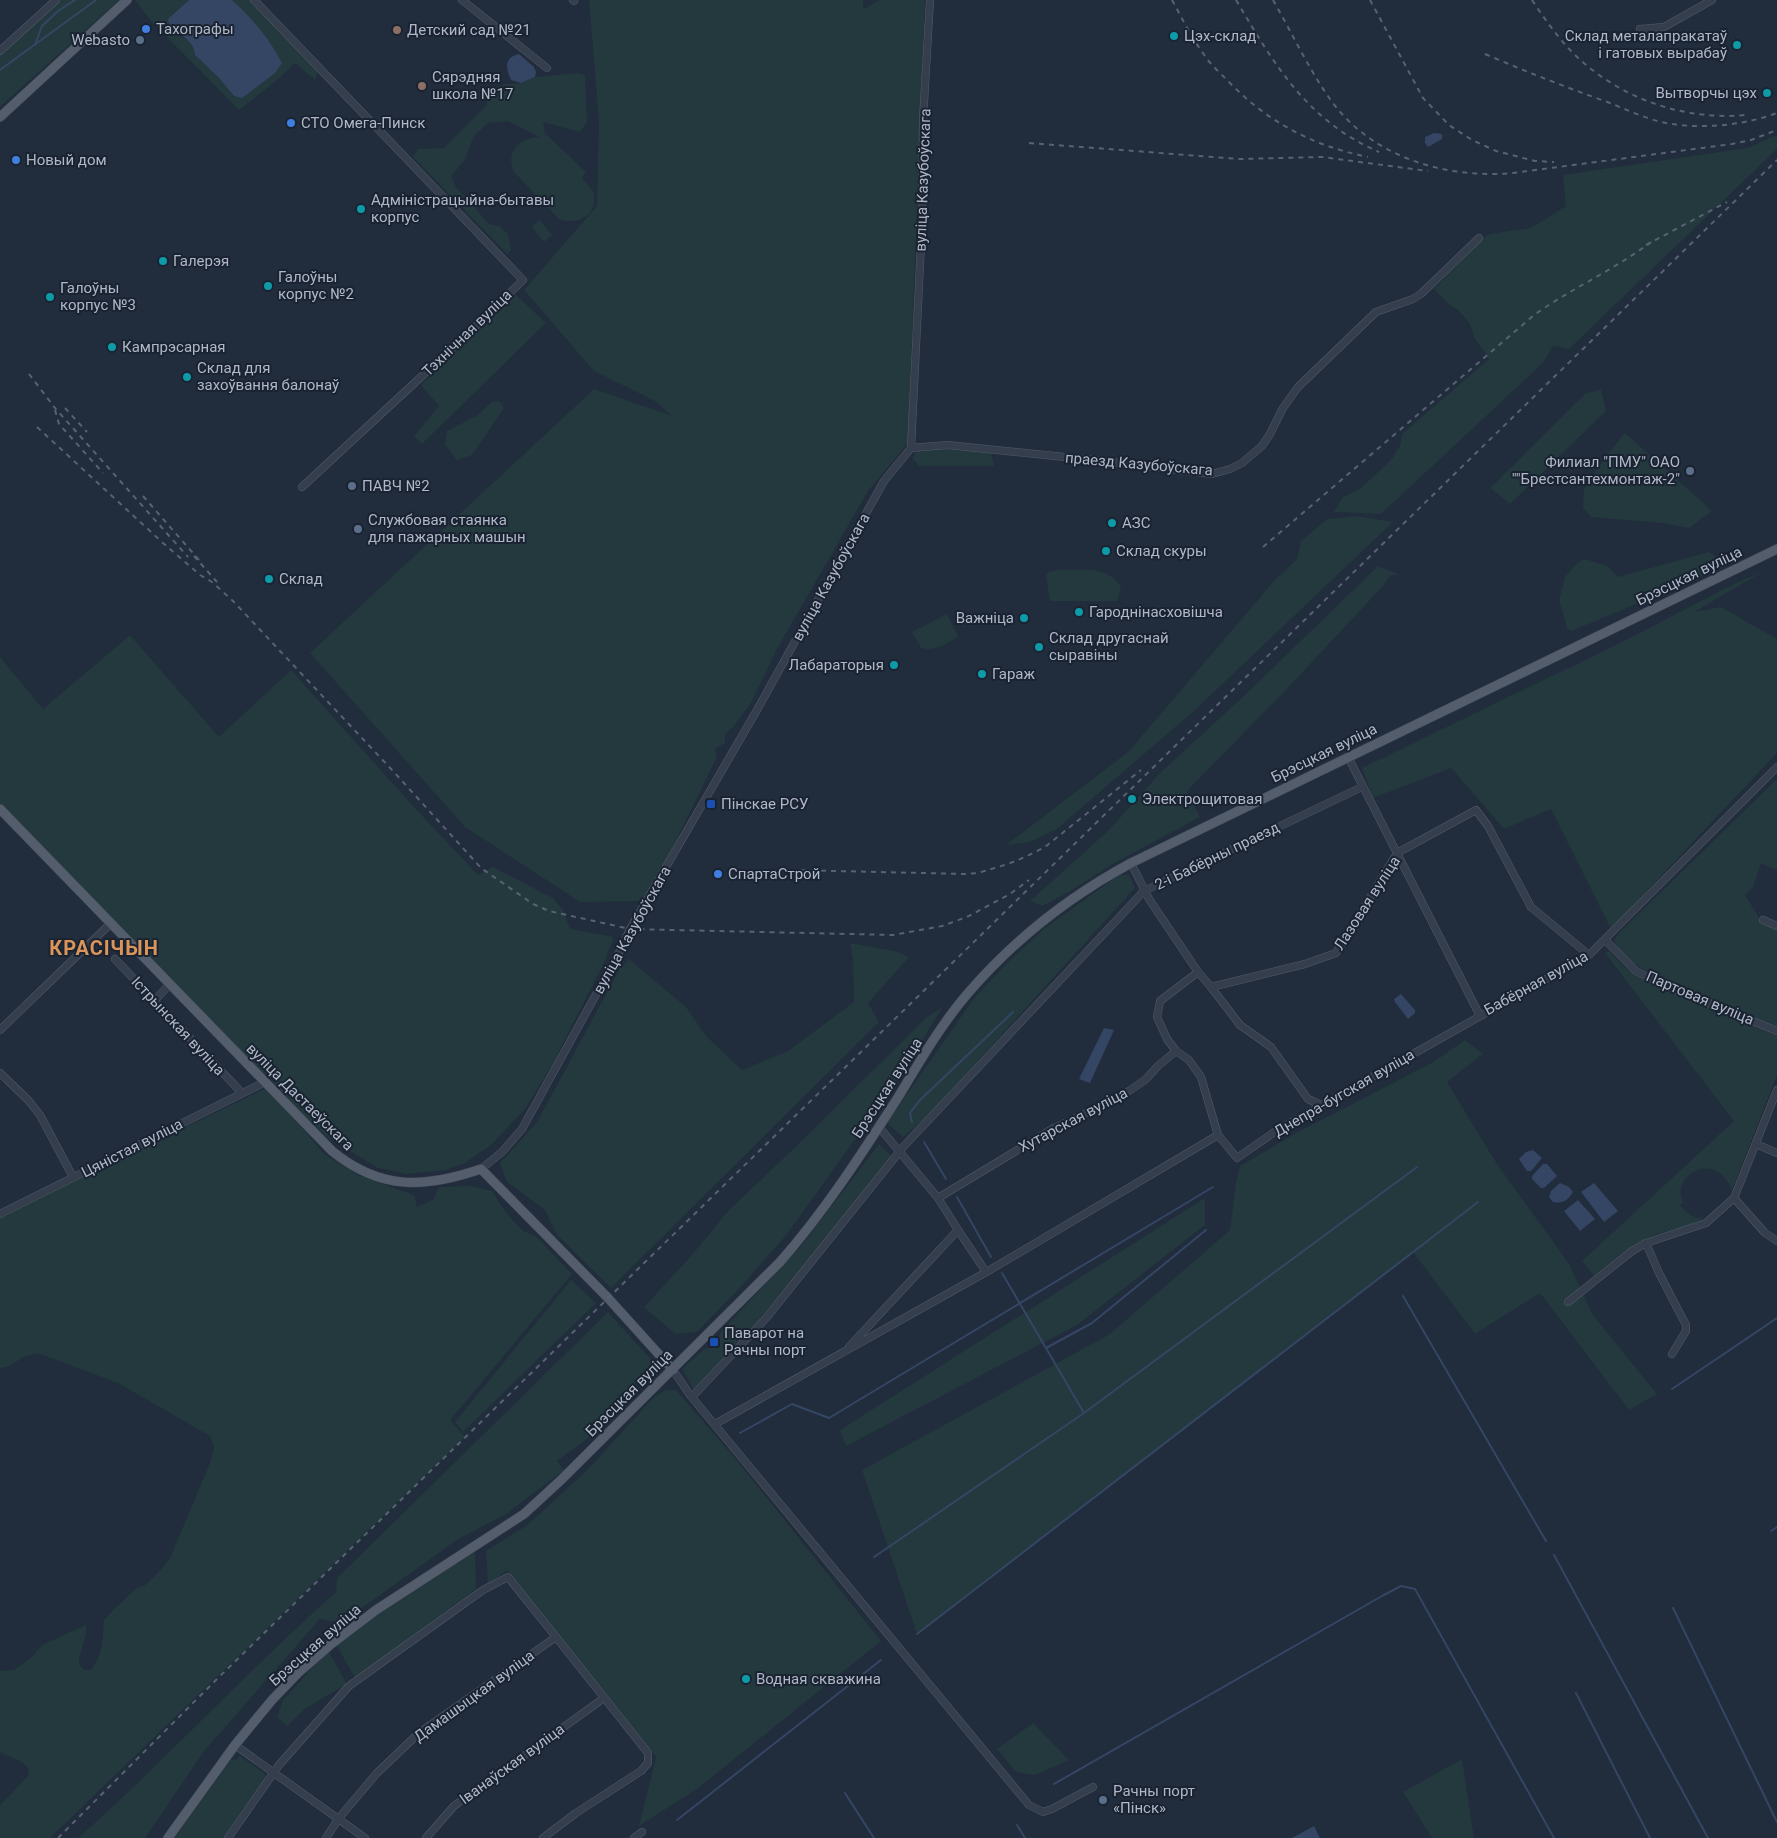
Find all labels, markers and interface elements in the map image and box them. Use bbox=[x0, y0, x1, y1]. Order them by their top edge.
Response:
place label: Тахографы bbox=[156, 20, 234, 38]
place label: Детский сад №21 bbox=[407, 21, 531, 39]
marker: Тахографы bbox=[140, 23, 152, 35]
marker: Детский сад №21 bbox=[391, 24, 403, 36]
place label: Цэх-склад bbox=[1184, 27, 1256, 45]
place label: Склад металапракатаў і гатовых вырабаў bbox=[1565, 27, 1727, 62]
marker: Цэх-склад bbox=[1168, 30, 1180, 42]
place label: Webasto bbox=[71, 31, 130, 49]
marker: Webasto bbox=[134, 34, 146, 46]
marker: Склад металапракатаў і гатовых вырабаў bbox=[1731, 39, 1743, 51]
place label: Сярэдняя школа №17 bbox=[432, 68, 513, 103]
marker: Сярэдняя школа №17 bbox=[416, 80, 428, 92]
place label: Вытворчы цэх bbox=[1655, 84, 1758, 102]
marker: Вытворчы цэх bbox=[1761, 87, 1773, 99]
street label: вуліца Казубоўскага bbox=[912, 108, 934, 252]
place label: СТО Омега-Пинск bbox=[301, 114, 425, 132]
marker: СТО Омега-Пинск bbox=[285, 117, 297, 129]
place label: Новый дом bbox=[26, 151, 107, 169]
marker: Новый дом bbox=[10, 154, 22, 166]
place label: Адміністрацыйна-бытавы корпус bbox=[371, 191, 554, 226]
marker: Адміністрацыйна-бытавы корпус bbox=[355, 203, 367, 215]
place label: Галерэя bbox=[173, 252, 229, 270]
marker: Галерэя bbox=[157, 255, 169, 267]
place label: Галоўны корпус №2 bbox=[278, 268, 354, 303]
place label: Галоўны корпус №3 bbox=[60, 279, 136, 314]
marker: Галоўны корпус №2 bbox=[262, 280, 274, 292]
street label: Тэхнічная вуліца bbox=[419, 286, 515, 380]
marker: Галоўны корпус №3 bbox=[44, 291, 56, 303]
place label: Кампрэсарная bbox=[122, 338, 226, 356]
marker: Кампрэсарная bbox=[106, 341, 118, 353]
place label: Склад для захоўвання балонаў bbox=[197, 359, 339, 394]
marker: Склад для захоўвання балонаў bbox=[181, 371, 193, 383]
street label: праезд Казубоўскага bbox=[1064, 449, 1214, 479]
place label: Филиал "ПМУ" ОАО ""Брестсантехмонтаж-2" bbox=[1512, 453, 1680, 488]
marker: Филиал "ПМУ" ОАО ""Брестсантехмонтаж-2" bbox=[1684, 465, 1696, 477]
place label: ПАВЧ №2 bbox=[362, 477, 430, 495]
marker: ПАВЧ №2 bbox=[346, 480, 358, 492]
street label: вуліца Казубоўскага bbox=[788, 510, 874, 644]
place label: Службовая стаянка для пажарных машын bbox=[368, 511, 526, 546]
place label: АЗС bbox=[1122, 514, 1151, 532]
marker: АЗС bbox=[1106, 517, 1118, 529]
marker: Службовая стаянка для пажарных машын bbox=[352, 523, 364, 535]
place label: Склад скуры bbox=[1116, 542, 1207, 560]
street label: Брэсцкая вуліца bbox=[1633, 543, 1745, 609]
marker: Склад скуры bbox=[1100, 545, 1112, 557]
place label: Склад bbox=[279, 570, 323, 588]
marker: Склад bbox=[263, 573, 275, 585]
place label: Гароднінасховішча bbox=[1089, 603, 1223, 621]
marker: Гароднінасховішча bbox=[1073, 606, 1085, 618]
place label: Важніца bbox=[956, 609, 1014, 627]
marker: Важніца bbox=[1018, 612, 1030, 624]
place label: Склад другаснай сыравіны bbox=[1049, 629, 1169, 664]
marker: Склад другаснай сыравіны bbox=[1033, 641, 1045, 653]
place label: Лабараторыя bbox=[789, 656, 884, 674]
marker: Лабараторыя bbox=[888, 659, 900, 671]
place label: Гараж bbox=[992, 665, 1036, 683]
marker: Гараж bbox=[976, 668, 988, 680]
street label: Брэсцкая вуліца bbox=[1268, 720, 1380, 786]
place label: Электрощитовая bbox=[1142, 790, 1262, 808]
marker: Электрощитовая bbox=[1126, 793, 1138, 805]
place label: Пінскае РСУ bbox=[721, 795, 808, 813]
marker: Пінскае РСУ bbox=[705, 798, 717, 810]
street label: 2-і Бабёрны праезд bbox=[1152, 818, 1282, 894]
street label: Лазовая вуліца bbox=[1330, 853, 1404, 953]
street label: вуліца Казубоўскага bbox=[589, 863, 675, 997]
place label: СпартаСтрой bbox=[728, 865, 820, 883]
marker: СпартаСтрой bbox=[712, 868, 724, 880]
district label: КРАСІЧЫН bbox=[49, 936, 159, 960]
street label: Бабёрная вуліца bbox=[1481, 947, 1591, 1019]
street label: Партовая вуліца bbox=[1643, 967, 1757, 1029]
street label: Істрынская вуліца bbox=[128, 973, 228, 1079]
street label: Брэсцкая вуліца bbox=[848, 1035, 926, 1141]
street label: вуліца Дастаеўскага bbox=[243, 1040, 357, 1154]
street label: Днепра-бугская вуліца bbox=[1270, 1045, 1418, 1141]
street label: Хутарская вуліца bbox=[1015, 1084, 1131, 1156]
street label: Цяністая вуліца bbox=[78, 1115, 186, 1181]
place label: Паварот на Рачны порт bbox=[724, 1324, 806, 1359]
marker: Паварот на Рачны порт bbox=[708, 1336, 720, 1348]
street label: Брэсцкая вуліца bbox=[582, 1346, 676, 1440]
street label: Брэсцкая вуліца bbox=[265, 1600, 365, 1690]
street label: Дамашыцкая вуліца bbox=[410, 1646, 538, 1746]
place label: Водная скважина bbox=[756, 1670, 881, 1688]
marker: Водная скважина bbox=[740, 1673, 752, 1685]
street label: Іванаўская вуліца bbox=[456, 1720, 568, 1808]
place label: Рачны порт «Пінск» bbox=[1113, 1782, 1195, 1817]
marker: Рачны порт «Пінск» bbox=[1097, 1794, 1109, 1806]

